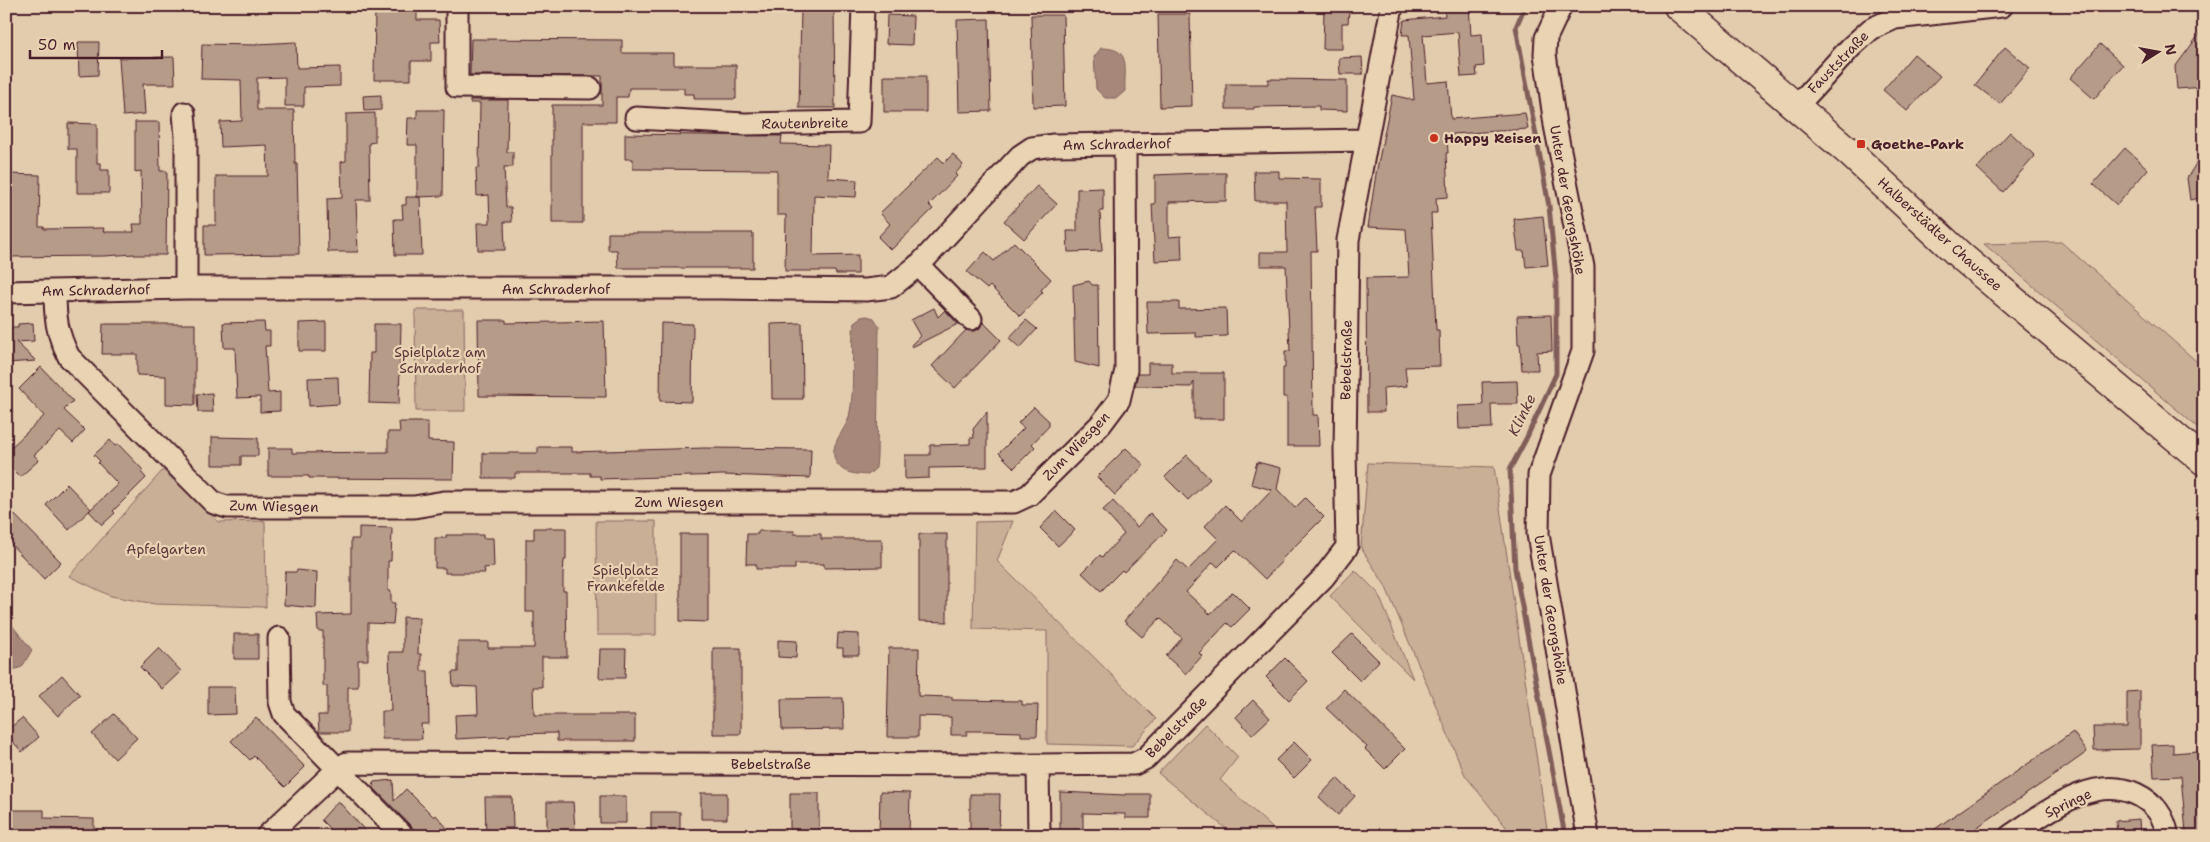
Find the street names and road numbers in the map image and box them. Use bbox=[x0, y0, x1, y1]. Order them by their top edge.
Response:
street label: Fauststraße bbox=[1804, 27, 1872, 97]
street label: Rautenbreite bbox=[761, 113, 849, 133]
street label: Unter der Georgshöhe bbox=[1546, 124, 1590, 276]
street label: Am Schraderhof bbox=[1063, 134, 1172, 154]
street label: Halberstädter Chaussee bbox=[1874, 173, 2006, 295]
street label: Am Schraderhof bbox=[42, 280, 151, 300]
street label: Am Schraderhof bbox=[502, 280, 611, 298]
street label: Bebelstraße bbox=[1336, 320, 1356, 400]
street label: Zum Wiesgen bbox=[1039, 407, 1114, 484]
street label: Zum Wiesgen bbox=[634, 493, 724, 511]
street label: Zum Wiesgen bbox=[229, 496, 319, 516]
street label: Unter der Georgshöhe bbox=[1530, 534, 1572, 686]
street label: Bebelstraße bbox=[1141, 692, 1211, 762]
street label: Bebelstraße bbox=[731, 755, 811, 773]
street label: Springe bbox=[2042, 784, 2095, 822]

